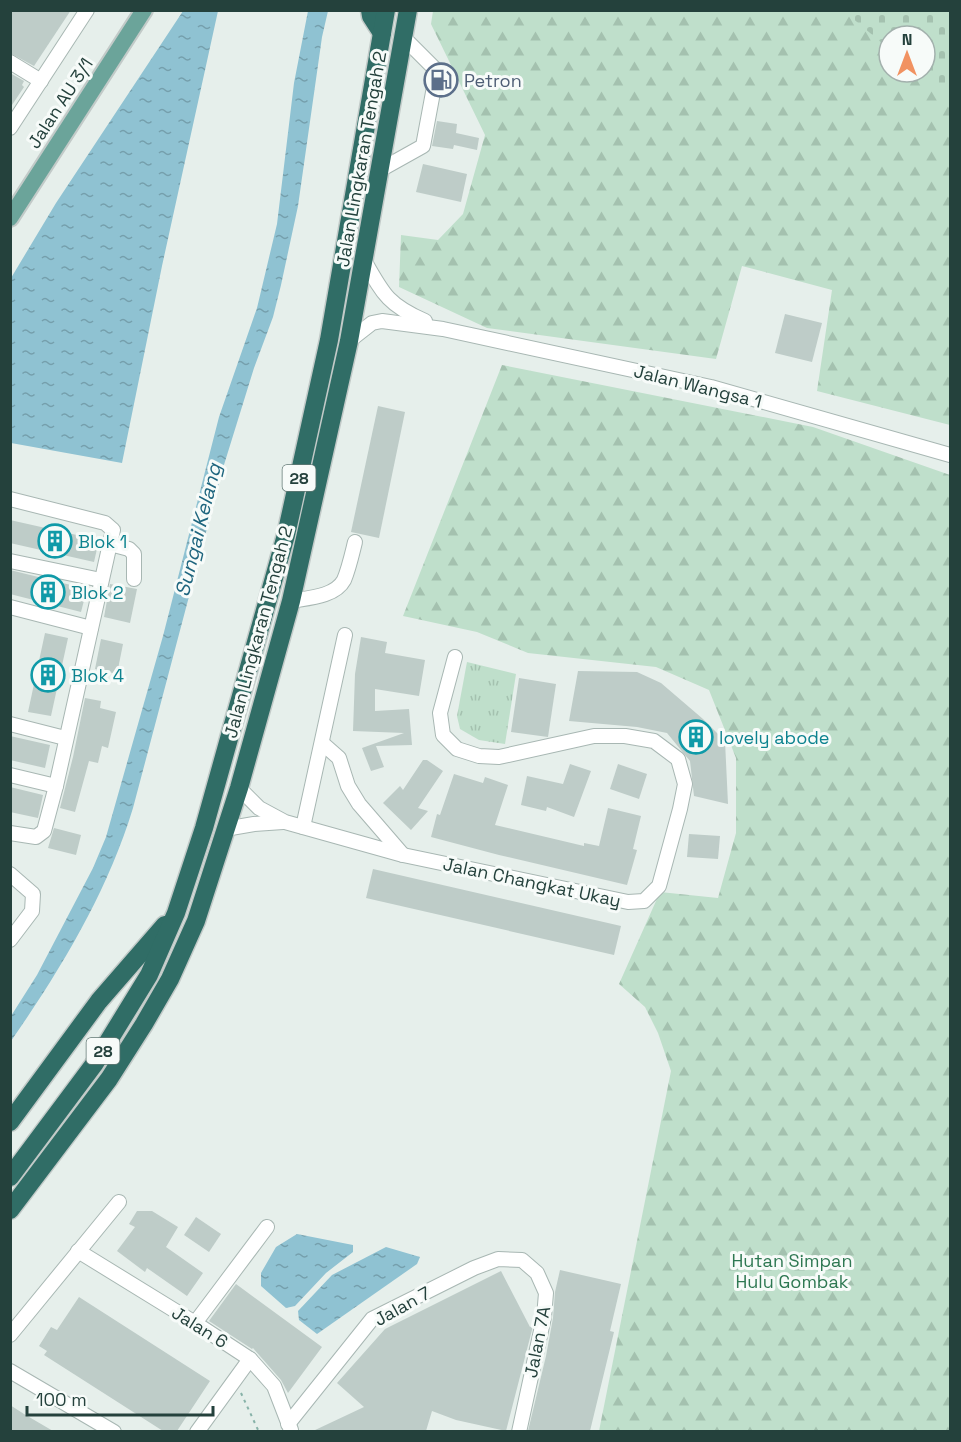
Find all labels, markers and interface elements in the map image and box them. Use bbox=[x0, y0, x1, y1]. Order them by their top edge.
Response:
north arrow bbox=[877, 24, 937, 84]
text: N bbox=[902, 29, 912, 50]
street label: Jalan Lingkaran Tengah 2 bbox=[331, 49, 391, 269]
street label: Jalan AU 3/1 bbox=[22, 53, 98, 153]
fuel station icon: Petron bbox=[423, 62, 459, 98]
place label: Petron bbox=[464, 69, 522, 92]
street label: Jalan Wangsa 1 bbox=[632, 359, 764, 413]
water label: Sungai Kelang bbox=[169, 460, 227, 599]
road number: 28 bbox=[282, 465, 316, 491]
building icon: Blok 1 bbox=[37, 523, 73, 559]
street label: Jalan Lingkaran Tengah 2 bbox=[219, 523, 297, 741]
place label: Blok 1 bbox=[78, 530, 127, 553]
building icon: Blok 2 bbox=[30, 574, 66, 610]
place label: Blok 2 bbox=[71, 581, 124, 604]
building icon: Blok 4 bbox=[30, 657, 66, 693]
place label: Blok 4 bbox=[71, 664, 124, 687]
building icon: lovely abode bbox=[678, 719, 714, 755]
place label: lovely abode bbox=[719, 726, 830, 749]
street label: Jalan Changkat Ukay bbox=[441, 852, 623, 912]
road number: 28 bbox=[86, 1038, 120, 1064]
park label: Hutan Simpan Hulu Gombak bbox=[732, 1249, 852, 1293]
street label: Jalan 7 bbox=[370, 1281, 434, 1331]
street label: Jalan 6 bbox=[168, 1301, 232, 1353]
street label: Jalan 7A bbox=[519, 1304, 555, 1380]
scale bar bbox=[27, 1379, 213, 1417]
text: 100 m bbox=[36, 1388, 87, 1411]

